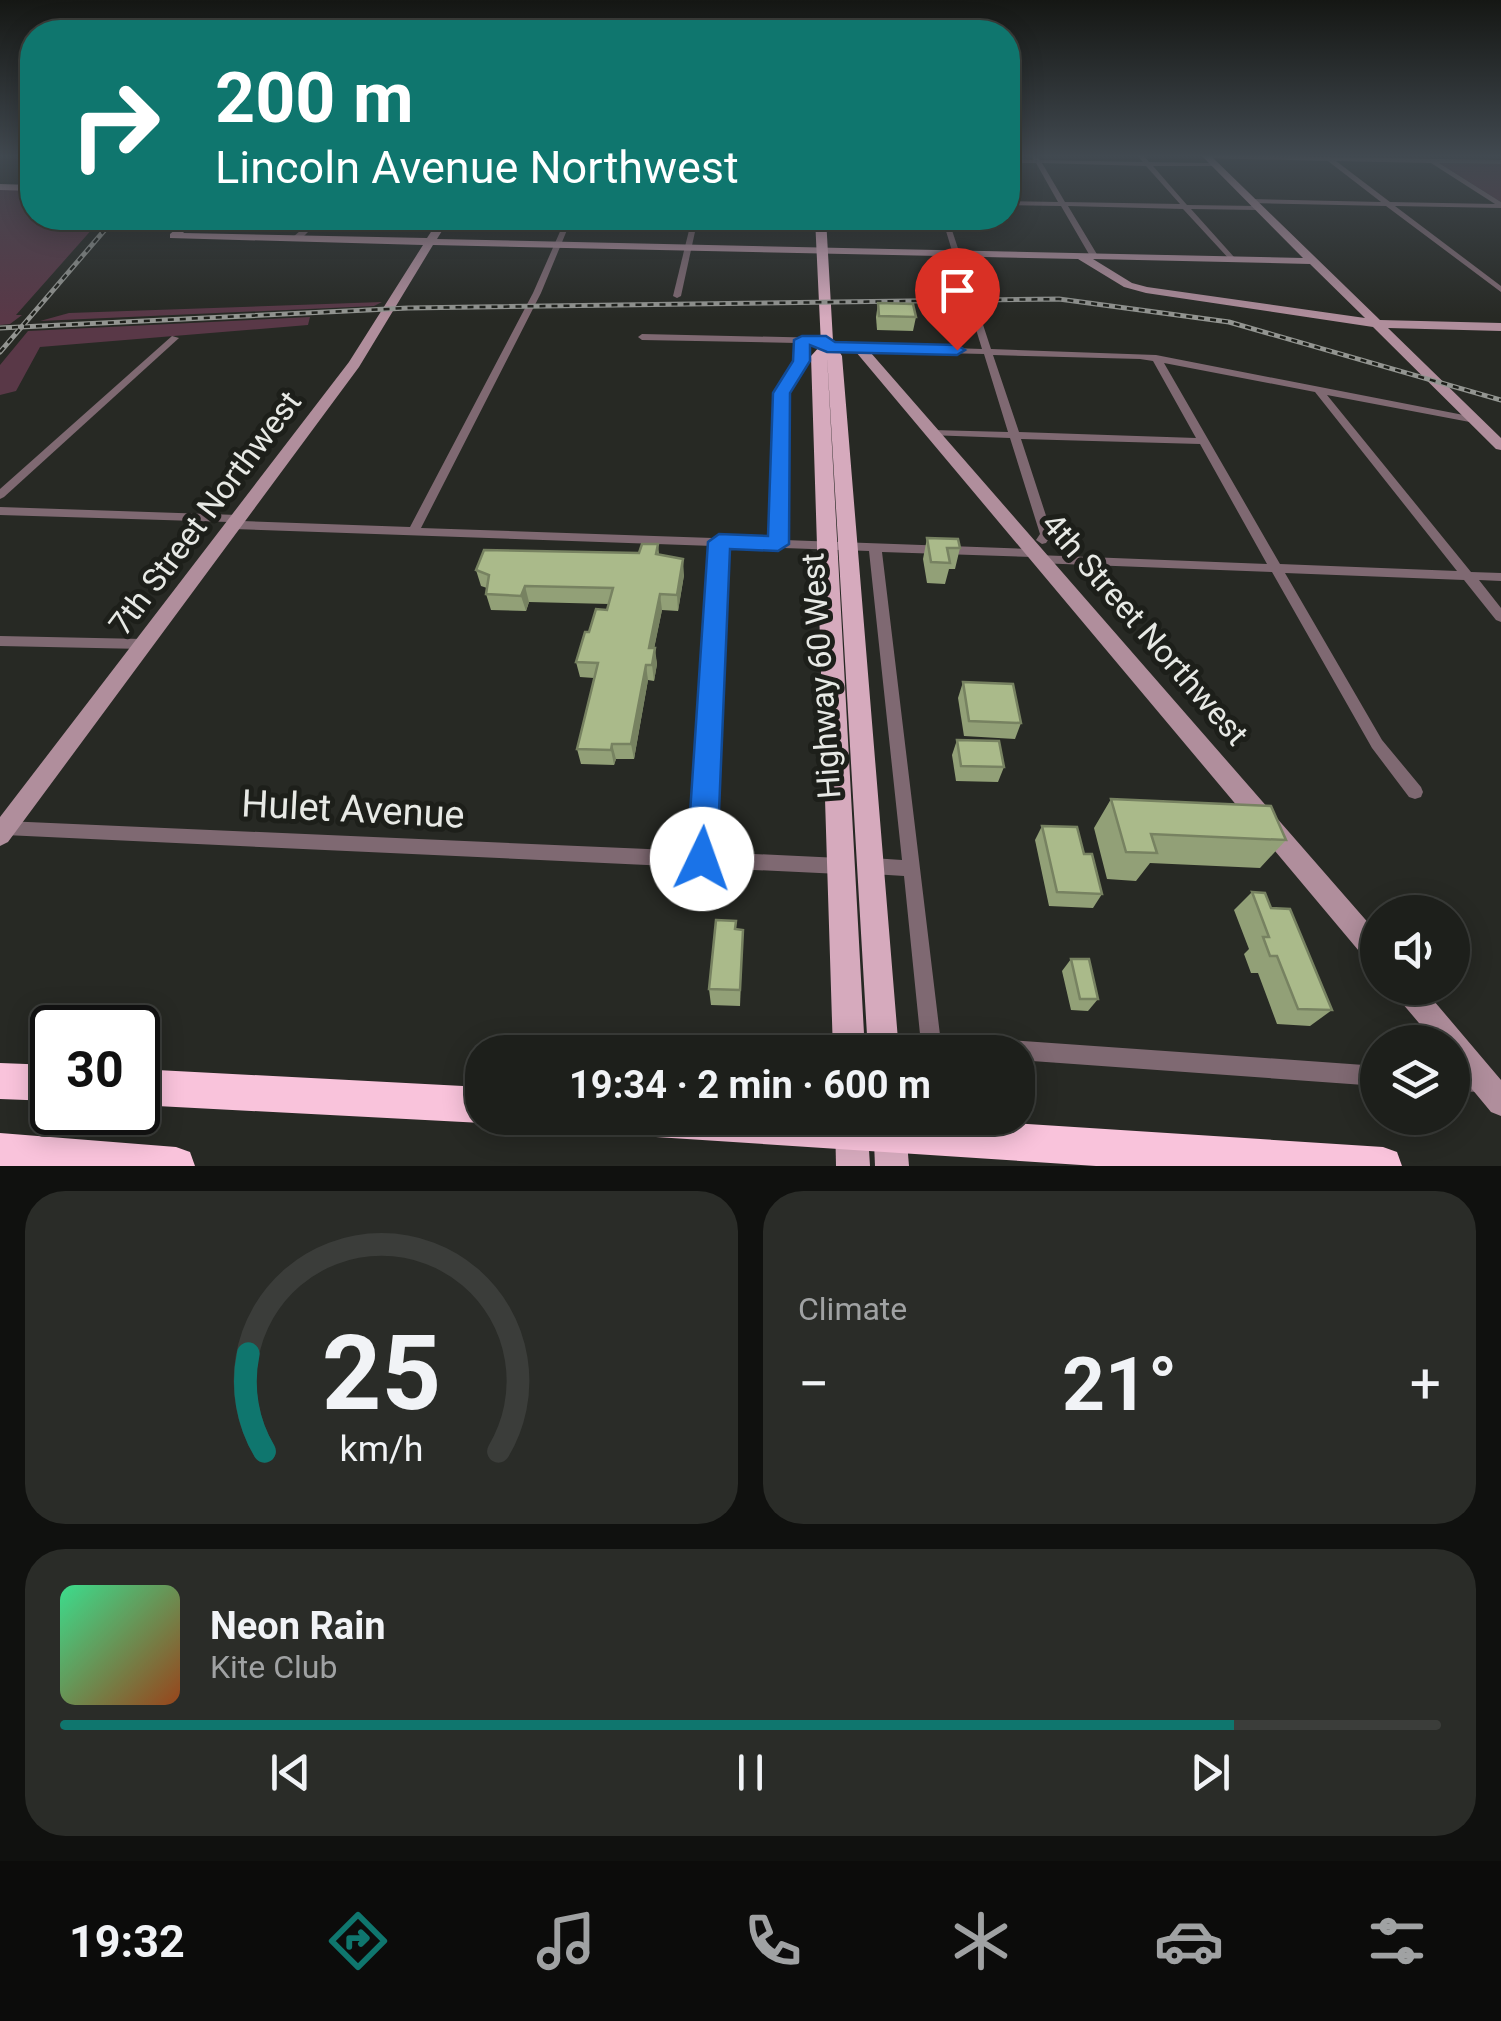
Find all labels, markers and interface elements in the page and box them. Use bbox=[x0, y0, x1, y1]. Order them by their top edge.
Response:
text: 200 m bbox=[215, 57, 414, 139]
icon: right bbox=[50, 60, 180, 190]
text: Lincoln Avenue Northwest bbox=[215, 141, 739, 194]
pin bbox=[915, 248, 1000, 351]
icon: arrive bbox=[930, 263, 985, 318]
street label: 7th Street Northwest bbox=[101, 384, 309, 642]
street label: 4th Street Northwest bbox=[1034, 505, 1256, 753]
street label: Highway 60 West bbox=[793, 552, 849, 800]
street label: Hulet Avenue bbox=[240, 781, 466, 837]
position arrow bbox=[650, 807, 754, 911]
map controls bbox=[1360, 895, 1470, 1135]
button: sound bbox=[1360, 895, 1470, 1005]
speed limit sign: 30 bbox=[30, 1005, 160, 1135]
button: layers bbox=[1360, 1025, 1470, 1135]
text: 19:34 · 2 min · 600 m bbox=[569, 1063, 931, 1107]
text: Climate bbox=[798, 1290, 907, 1328]
text: 25 bbox=[322, 1313, 441, 1434]
text: 21° bbox=[1062, 1340, 1177, 1428]
text: − bbox=[798, 1352, 829, 1416]
text: + bbox=[1410, 1352, 1441, 1416]
text: km/h bbox=[340, 1428, 423, 1470]
text: Neon Rain bbox=[210, 1604, 386, 1648]
text: Kite Club bbox=[210, 1648, 337, 1686]
icon: previous bbox=[263, 1745, 318, 1800]
icon: pause bbox=[723, 1745, 778, 1800]
icon: next bbox=[1183, 1745, 1238, 1800]
icon: directions bbox=[323, 1906, 393, 1976]
icon: music bbox=[531, 1906, 601, 1976]
icon: phone bbox=[738, 1906, 808, 1976]
icon: climate bbox=[946, 1906, 1016, 1976]
icon: car bbox=[1154, 1906, 1224, 1976]
icon: filters bbox=[1362, 1906, 1432, 1976]
text: 19:32 bbox=[69, 1915, 185, 1968]

